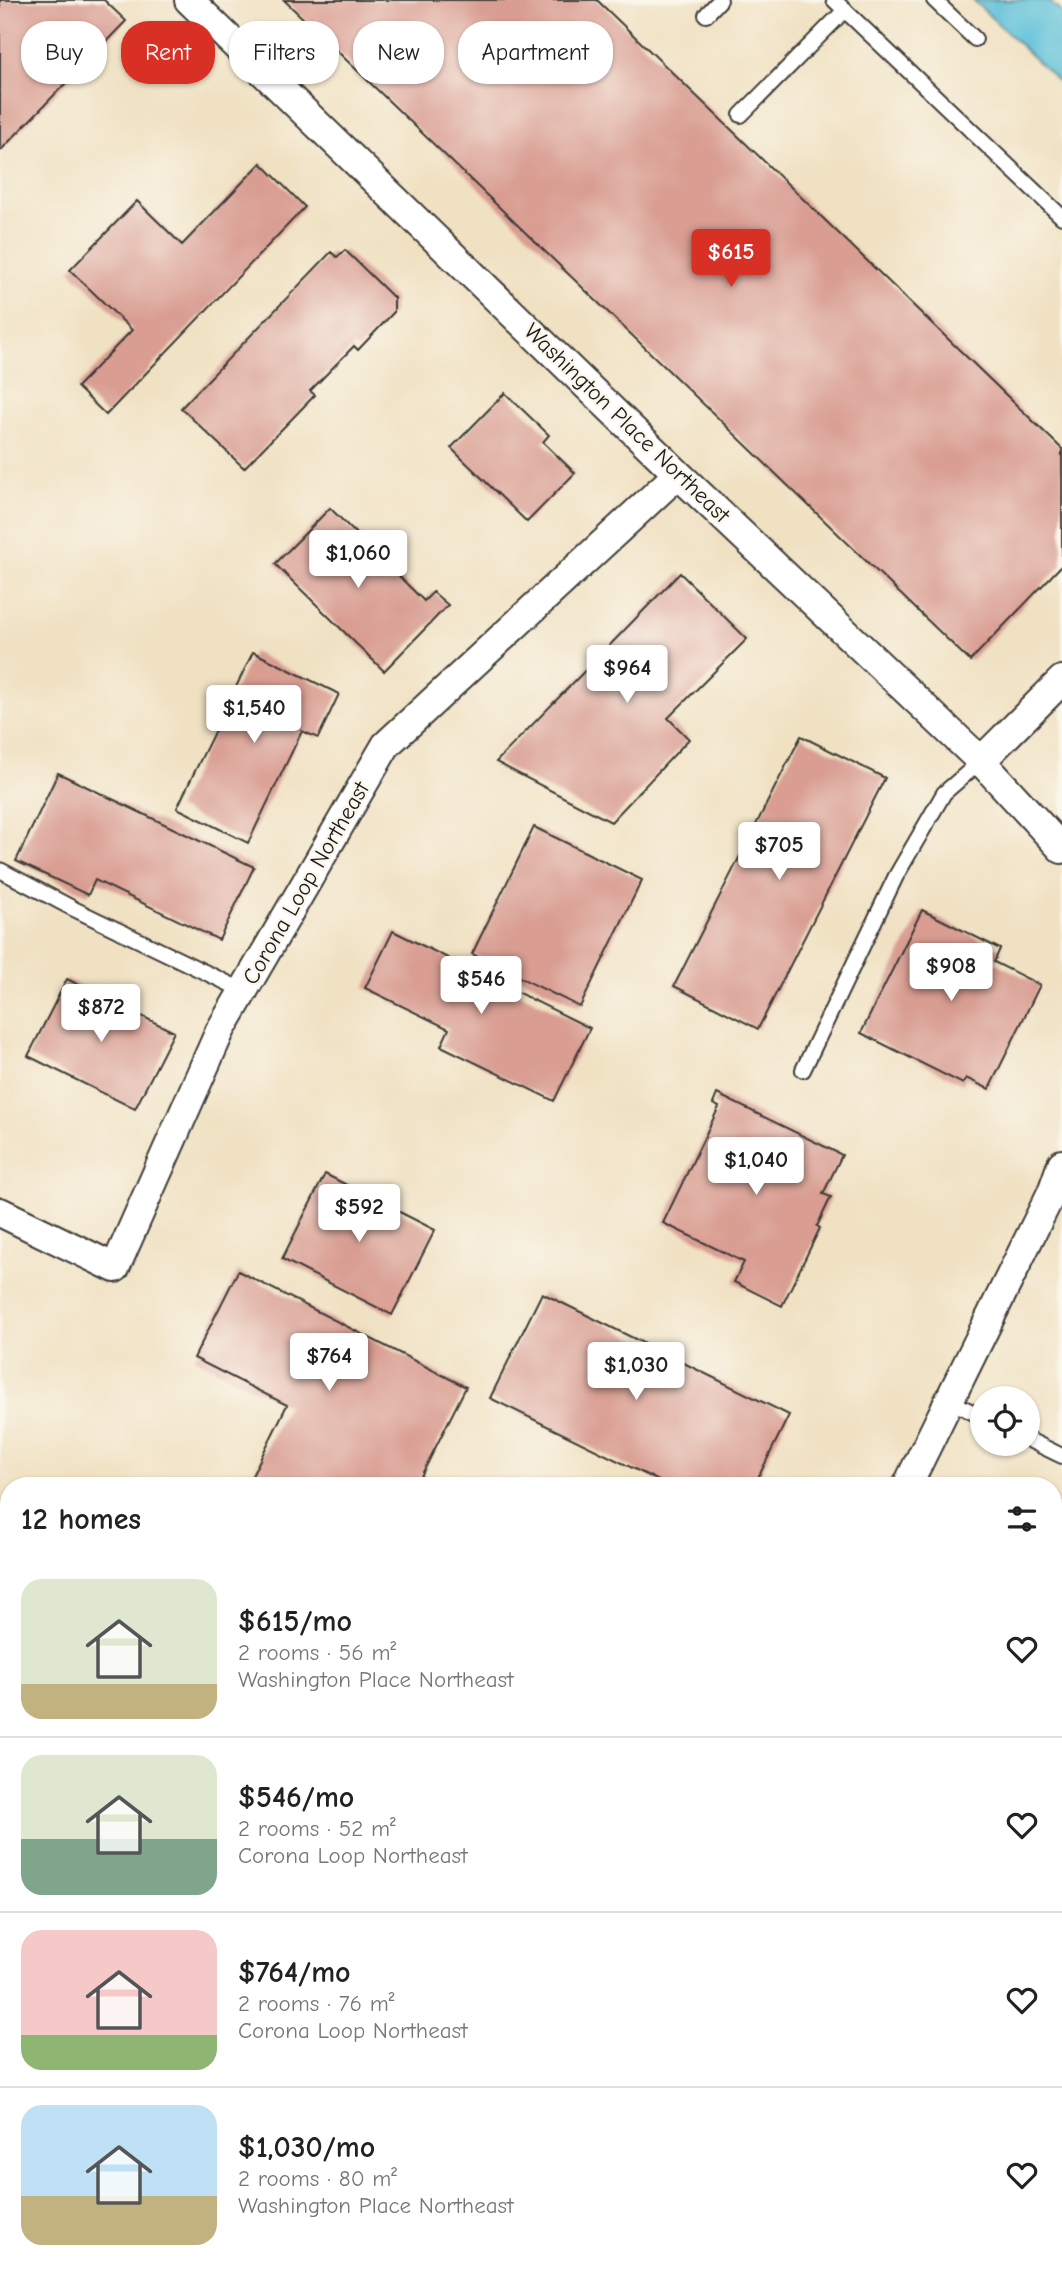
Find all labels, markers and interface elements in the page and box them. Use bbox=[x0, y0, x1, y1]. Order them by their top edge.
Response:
chip: Buy bbox=[21, 21, 107, 84]
chip: Rent bbox=[121, 21, 215, 84]
chip: Filters bbox=[229, 21, 339, 84]
chip: New bbox=[353, 21, 444, 84]
chip: Apartment bbox=[458, 21, 613, 84]
pin: $615 bbox=[690, 230, 772, 289]
text: $615 bbox=[707, 238, 755, 265]
street label: Washington Place Northeast bbox=[518, 318, 737, 529]
pin: $1,060 bbox=[301, 530, 415, 590]
text: $1,060 bbox=[325, 539, 391, 566]
pin: $964 bbox=[586, 646, 668, 705]
text: $964 bbox=[603, 654, 651, 681]
pin: $1,540 bbox=[197, 686, 311, 745]
text: $1,540 bbox=[222, 694, 286, 721]
street label: Corona Loop Northeast bbox=[237, 776, 376, 989]
pin: $705 bbox=[738, 822, 820, 882]
text: $705 bbox=[754, 831, 804, 858]
pin: $908 bbox=[910, 944, 992, 1003]
text: $908 bbox=[926, 952, 976, 979]
pin: $546 bbox=[440, 956, 522, 1016]
text: $546 bbox=[457, 965, 505, 992]
pin: $872 bbox=[60, 984, 142, 1044]
text: $872 bbox=[77, 993, 125, 1020]
pin: $1,040 bbox=[699, 1138, 813, 1197]
text: $1,040 bbox=[724, 1146, 788, 1173]
pin: $592 bbox=[318, 1184, 400, 1244]
text: $592 bbox=[334, 1193, 384, 1220]
pin: $764 bbox=[288, 1334, 370, 1393]
text: $764 bbox=[306, 1342, 352, 1369]
pin: $1,030 bbox=[579, 1342, 693, 1402]
text: $1,030 bbox=[604, 1351, 668, 1378]
map controls bbox=[970, 1386, 1040, 1456]
button: locate bbox=[970, 1386, 1040, 1456]
icon: filters bbox=[1003, 1500, 1041, 1538]
text: 12 homes bbox=[21, 1502, 141, 1537]
text: $615/mo bbox=[238, 1604, 352, 1639]
icon: home bbox=[77, 1607, 161, 1691]
icon: heart bbox=[1003, 1630, 1041, 1668]
text: 2 rooms · 56 m² bbox=[238, 1639, 396, 1666]
text: Washington Place Northeast bbox=[238, 1666, 514, 1693]
text: $546/mo bbox=[238, 1780, 354, 1815]
icon: home bbox=[77, 1783, 161, 1867]
icon: heart bbox=[1003, 1806, 1041, 1844]
text: 2 rooms · 52 m² bbox=[238, 1815, 396, 1842]
text: Corona Loop Northeast bbox=[238, 1842, 468, 1869]
text: $764/mo bbox=[238, 1955, 351, 1990]
icon: home bbox=[77, 1958, 161, 2042]
icon: heart bbox=[1003, 1981, 1041, 2019]
text: 2 rooms · 76 m² bbox=[238, 1990, 394, 2017]
text: Corona Loop Northeast bbox=[238, 2017, 468, 2044]
text: $1,030/mo bbox=[238, 2130, 375, 2165]
icon: home bbox=[77, 2133, 161, 2217]
icon: heart bbox=[1003, 2156, 1041, 2194]
text: 2 rooms · 80 m² bbox=[238, 2165, 397, 2192]
text: Washington Place Northeast bbox=[238, 2192, 514, 2219]

